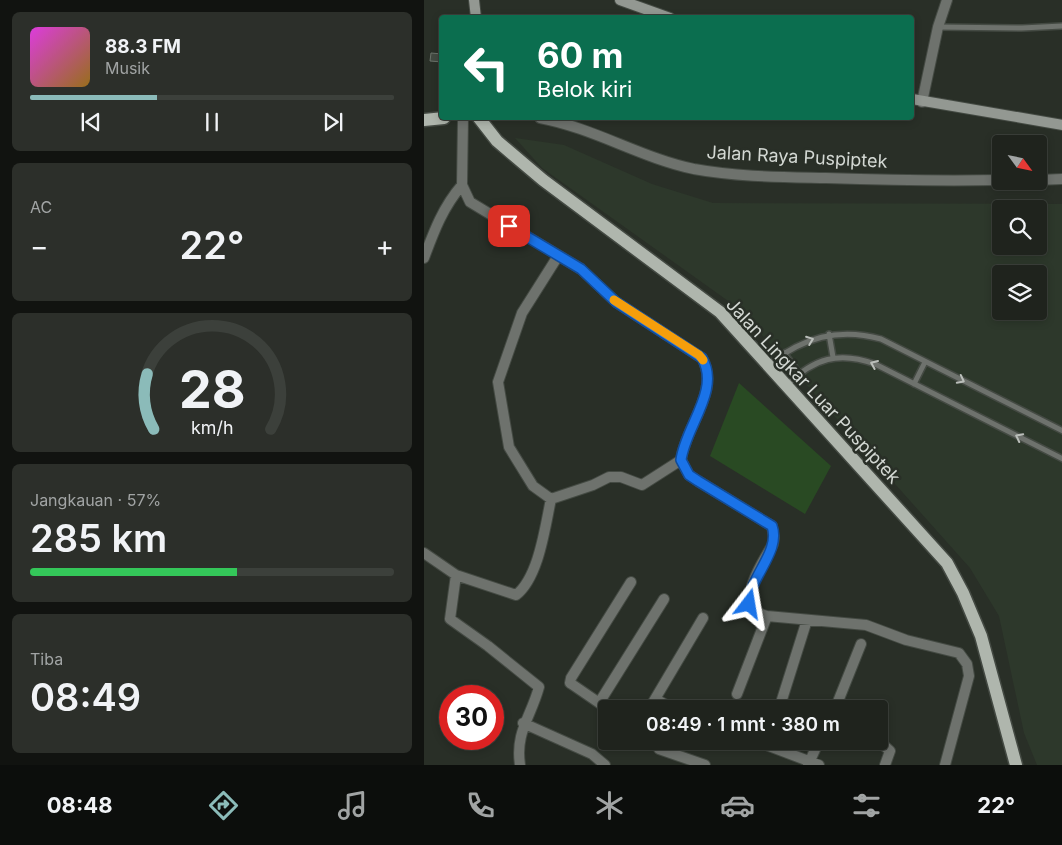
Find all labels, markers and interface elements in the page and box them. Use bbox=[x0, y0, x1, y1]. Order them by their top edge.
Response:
text: 60 m bbox=[537, 34, 624, 76]
text: 88.3 FM bbox=[105, 35, 181, 58]
icon: left bbox=[454, 35, 519, 100]
text: Musik bbox=[105, 58, 150, 78]
text: Belok kiri bbox=[537, 76, 632, 102]
icon: previous bbox=[77, 108, 105, 136]
icon: pause bbox=[198, 108, 226, 136]
icon: next bbox=[319, 108, 347, 136]
north arrow bbox=[992, 135, 1046, 190]
map controls bbox=[992, 135, 1047, 320]
street label: Jalan Raya Puspiptek bbox=[706, 141, 888, 172]
text: AC bbox=[30, 197, 52, 217]
button: search bbox=[992, 200, 1047, 255]
pin bbox=[488, 205, 530, 247]
icon: arrive bbox=[495, 212, 523, 240]
text: 22° bbox=[180, 222, 244, 268]
text: − bbox=[30, 229, 49, 263]
text: + bbox=[375, 229, 394, 263]
button: layers bbox=[992, 265, 1047, 320]
street label: Jalan Lingkar Luar Puspiptek bbox=[722, 294, 905, 488]
one-way arrow bbox=[805, 336, 814, 346]
text: 28 bbox=[179, 358, 245, 421]
one-way arrow bbox=[870, 360, 878, 370]
one-way arrow bbox=[956, 374, 965, 384]
text: km/h bbox=[191, 417, 233, 438]
one-way arrow bbox=[1015, 433, 1024, 443]
text: Jangkauan · 57% bbox=[30, 490, 161, 510]
text: 285 km bbox=[30, 515, 167, 561]
position arrow bbox=[722, 577, 774, 629]
text: Tiba bbox=[30, 649, 63, 669]
text: 08:49 bbox=[30, 674, 141, 720]
speed limit sign: 30 bbox=[439, 685, 504, 750]
text: 08:49 · 1 mnt · 380 m bbox=[646, 713, 840, 736]
icon: directions bbox=[206, 788, 241, 823]
icon: music bbox=[335, 788, 370, 823]
icon: phone bbox=[463, 788, 498, 823]
icon: climate bbox=[592, 788, 627, 823]
icon: car bbox=[720, 788, 755, 823]
icon: filters bbox=[849, 788, 884, 823]
text: 08:48 bbox=[47, 792, 112, 818]
text: 22° bbox=[977, 792, 1015, 818]

